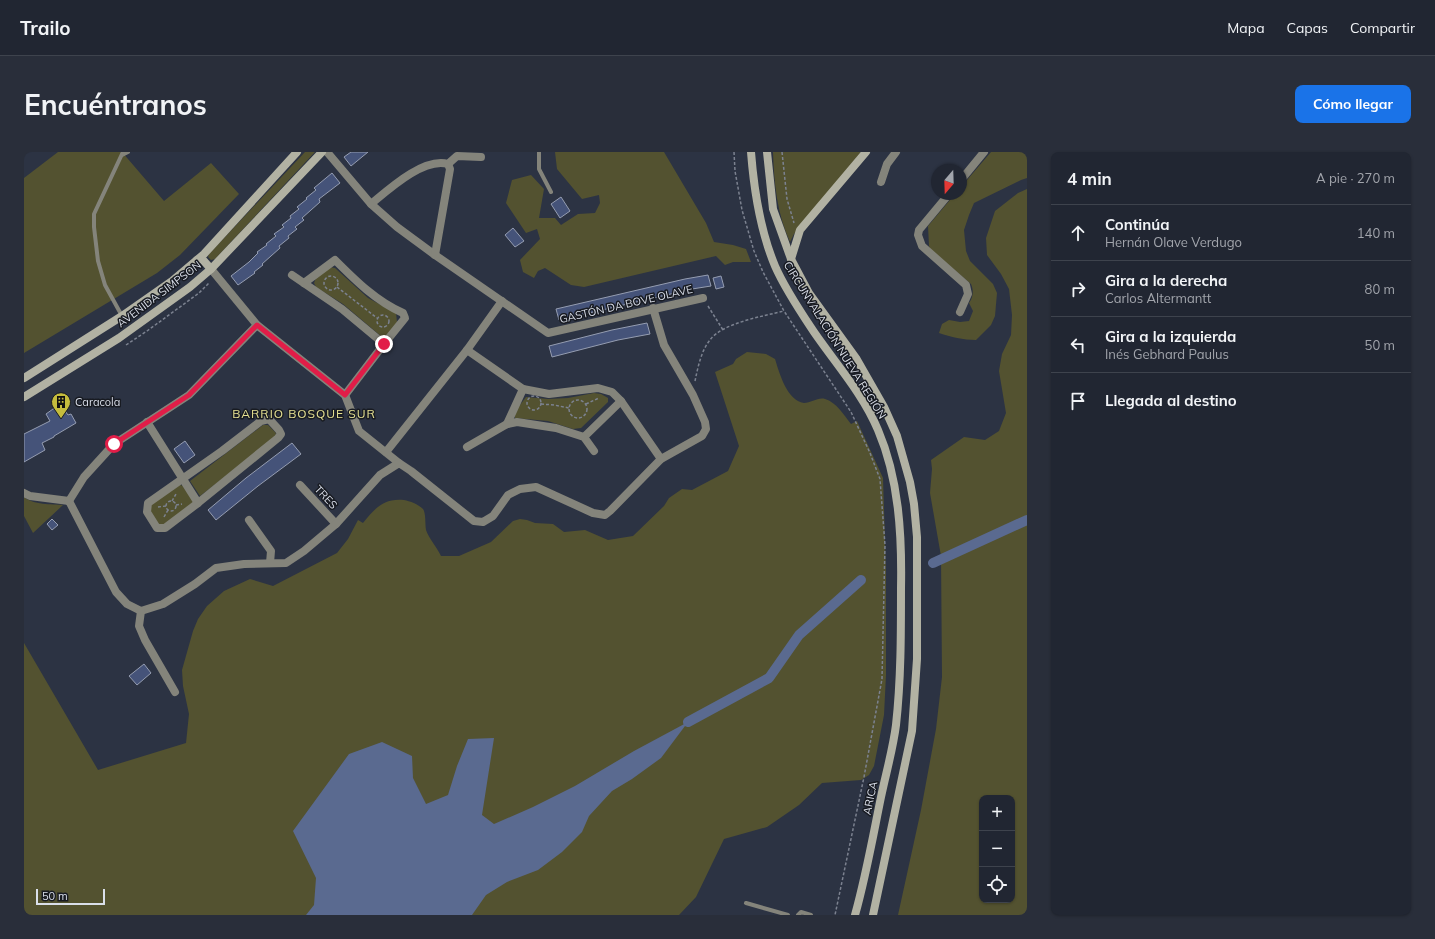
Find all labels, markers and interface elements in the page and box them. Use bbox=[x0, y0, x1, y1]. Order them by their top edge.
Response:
text: Trailo bbox=[20, 16, 71, 40]
text: Mapa bbox=[1227, 19, 1265, 37]
text: Capas bbox=[1287, 19, 1328, 37]
text: Compartir bbox=[1350, 19, 1415, 37]
button: Cómo llegar bbox=[1295, 85, 1411, 123]
text: Encuéntranos bbox=[24, 87, 207, 122]
north arrow bbox=[931, 164, 967, 200]
text: 4 min bbox=[1067, 168, 1112, 189]
text: A pie · 270 m bbox=[1316, 170, 1395, 186]
text: Continúa bbox=[1105, 215, 1170, 234]
icon: ahead bbox=[1067, 222, 1089, 244]
text: 140 m bbox=[1357, 225, 1395, 241]
text: Hernán Olave Verdugo bbox=[1105, 234, 1242, 250]
street label: AVENIDA SIMPSON bbox=[114, 258, 204, 330]
street label: CIRCUNVALACIÓN NUEVA REGIÓN bbox=[781, 259, 889, 421]
text: Gira a la derecha bbox=[1105, 271, 1227, 290]
icon: right bbox=[1067, 278, 1089, 300]
text: 80 m bbox=[1365, 281, 1395, 297]
street label: GASTÓN DA BOVE OLAVE bbox=[558, 282, 694, 326]
text: Carlos Altermantt bbox=[1105, 290, 1211, 306]
text: Gira a la izquierda bbox=[1105, 327, 1236, 346]
icon: left bbox=[1067, 334, 1089, 356]
route end bbox=[375, 335, 393, 353]
text: 50 m bbox=[1365, 337, 1395, 353]
text: Inés Gebhard Paulus bbox=[1105, 346, 1229, 362]
icon: arrive bbox=[1067, 390, 1089, 412]
building icon: Caracola bbox=[50, 391, 72, 419]
text: Llegada al destino bbox=[1105, 391, 1237, 410]
place label: Caracola bbox=[75, 395, 120, 409]
district label: BARRIO BOSQUE SUR bbox=[232, 406, 376, 421]
route start bbox=[105, 435, 123, 453]
street label: TRES bbox=[312, 482, 341, 512]
street label: ARICA bbox=[860, 780, 880, 816]
map controls bbox=[979, 795, 1015, 903]
button: + bbox=[979, 795, 1015, 831]
button: − bbox=[979, 831, 1015, 867]
button: locate bbox=[979, 867, 1015, 903]
scale bar bbox=[36, 887, 105, 906]
text: 50 m bbox=[42, 889, 68, 903]

